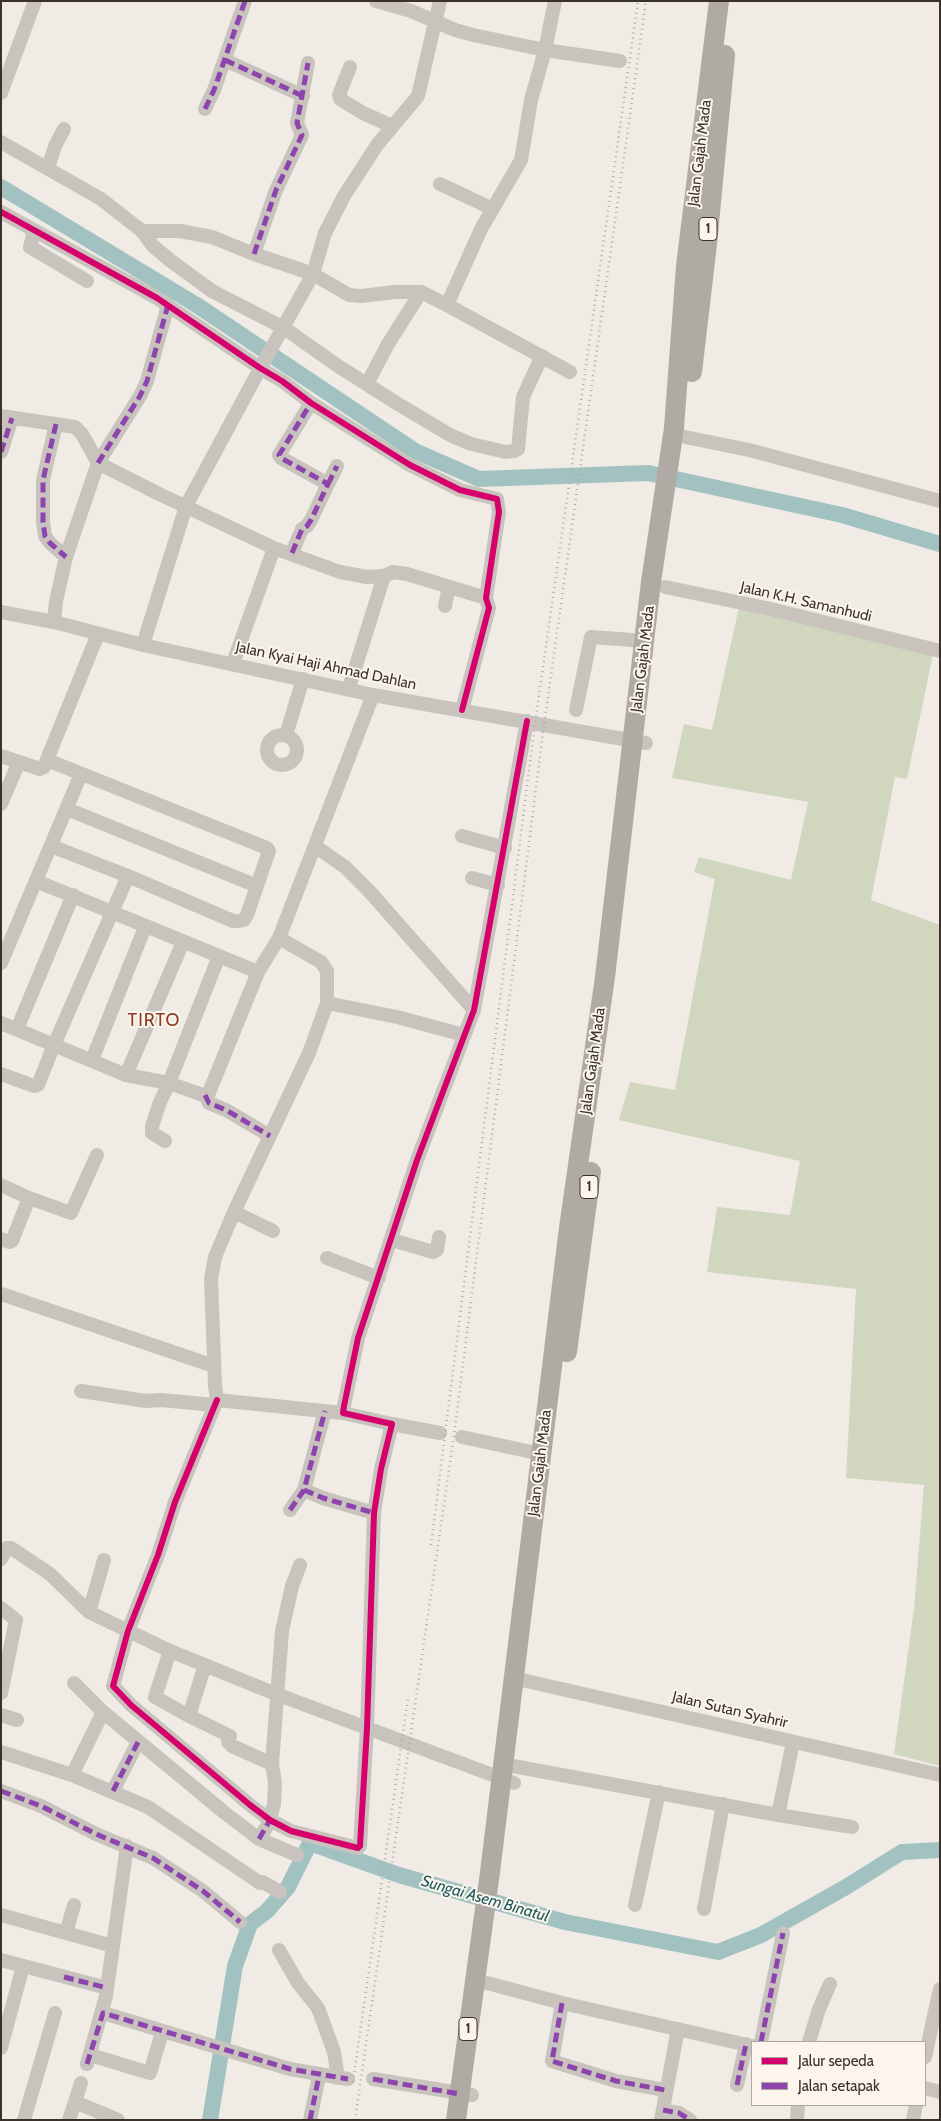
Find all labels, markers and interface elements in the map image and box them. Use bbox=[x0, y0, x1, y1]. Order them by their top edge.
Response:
street label: Jalan Gajah Mada bbox=[685, 99, 715, 207]
road number: 1 bbox=[699, 218, 717, 240]
street label: Jalan K.H. Samanhudi bbox=[739, 578, 873, 626]
street label: Jalan Gajah Mada bbox=[628, 605, 658, 713]
street label: Jalan Kyai Haji Ahmad Dahlan bbox=[234, 638, 418, 694]
street label: Jalan Gajah Mada bbox=[577, 1007, 609, 1115]
district label: TIRTO bbox=[127, 1010, 181, 1032]
road number: 1 bbox=[580, 1176, 598, 1198]
street label: Jalan Gajah Mada bbox=[525, 1409, 555, 1517]
street label: Jalan Sutan Syahrir bbox=[671, 1688, 789, 1732]
water label: Sungai Asem Binatul bbox=[419, 1872, 551, 1926]
road number: 1 bbox=[459, 2018, 477, 2040]
legend bbox=[751, 2041, 926, 2106]
text: Jalur sepeda bbox=[798, 2052, 874, 2070]
text: Jalan setapak bbox=[798, 2077, 880, 2095]

